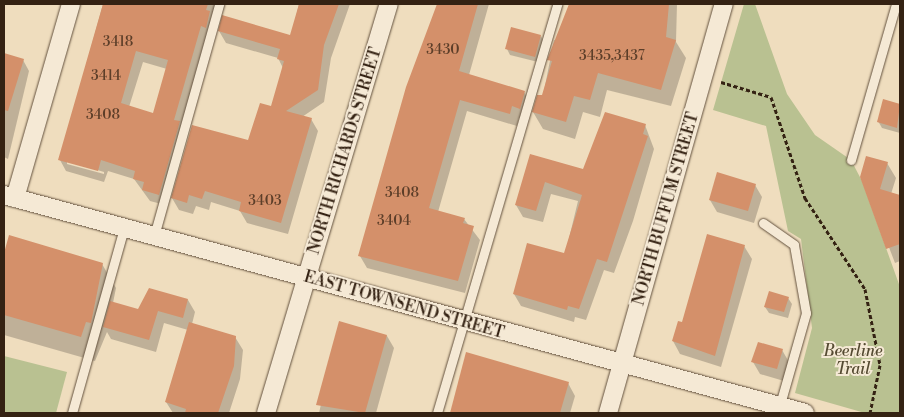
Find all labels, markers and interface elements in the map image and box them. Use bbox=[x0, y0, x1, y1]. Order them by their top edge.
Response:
house number: 3418 bbox=[103, 34, 133, 50]
house number: 3430 bbox=[426, 42, 460, 58]
street label: NORTH RICHARDS STREET bbox=[304, 45, 386, 257]
house number: 3435,3437 bbox=[579, 48, 645, 64]
house number: 3414 bbox=[91, 68, 121, 84]
house number: 3408 bbox=[86, 107, 120, 123]
street label: NORTH BUFFUM STREET bbox=[629, 110, 703, 308]
house number: 3408 bbox=[385, 185, 419, 201]
house number: 3403 bbox=[248, 193, 282, 209]
house number: 3404 bbox=[377, 213, 411, 229]
street label: EAST TOWNSEND STREET bbox=[302, 267, 506, 343]
park label: Beerline Trail bbox=[824, 341, 882, 379]

